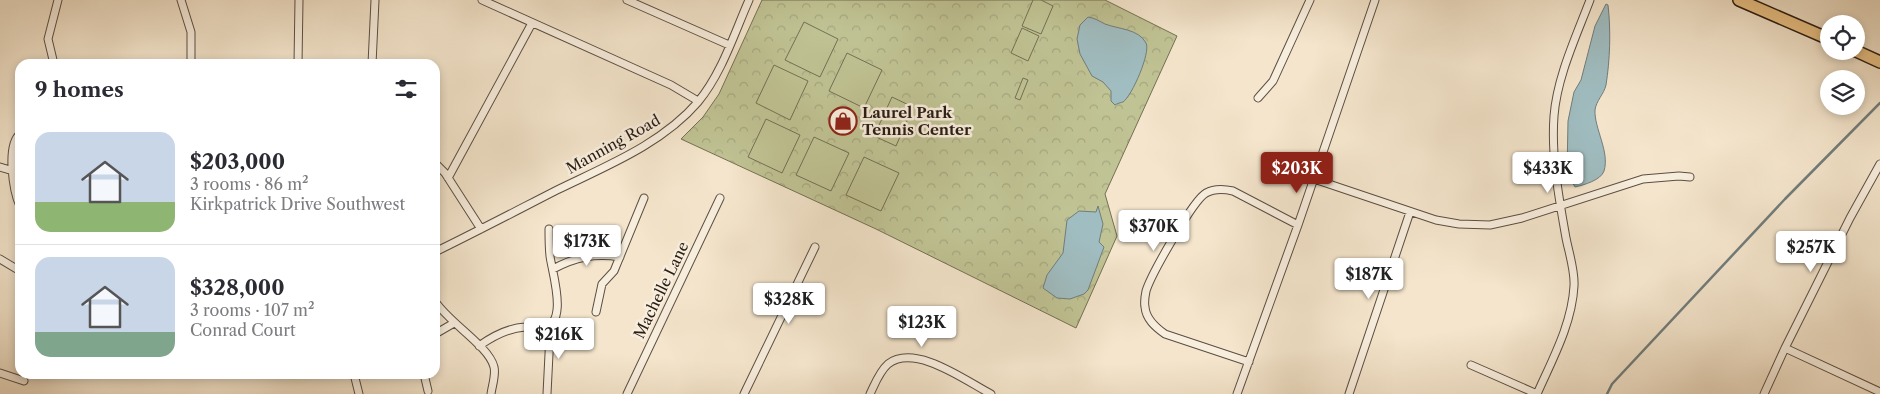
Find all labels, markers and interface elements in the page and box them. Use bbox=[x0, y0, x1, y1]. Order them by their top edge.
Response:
map controls bbox=[1820, 15, 1865, 115]
button: locate bbox=[1820, 15, 1865, 60]
button: layers bbox=[1820, 70, 1865, 115]
icon: filters bbox=[392, 75, 420, 103]
text: 9 homes bbox=[35, 77, 124, 102]
place label: Laurel Park Tennis Center bbox=[862, 103, 972, 139]
shop icon: Laurel Park Tennis Center bbox=[828, 106, 858, 136]
street label: Manning Road bbox=[563, 110, 663, 178]
text: $203,000 bbox=[190, 149, 285, 174]
icon: home bbox=[75, 152, 135, 212]
pin: $203K bbox=[1262, 152, 1332, 194]
pin: $433K bbox=[1513, 152, 1583, 194]
text: $203K bbox=[1272, 158, 1322, 178]
text: $433K bbox=[1523, 158, 1573, 178]
text: 3 rooms · 86 m² bbox=[190, 174, 309, 194]
text: Kirkpatrick Drive Southwest bbox=[190, 194, 405, 214]
pin: $370K bbox=[1119, 210, 1189, 252]
text: $370K bbox=[1129, 216, 1179, 236]
pin: $173K bbox=[552, 224, 622, 267]
pin: $257K bbox=[1776, 230, 1846, 273]
text: $173K bbox=[564, 231, 610, 251]
text: $257K bbox=[1787, 237, 1835, 257]
street label: Machelle Lane bbox=[629, 238, 693, 342]
pin: $187K bbox=[1334, 258, 1404, 300]
text: $187K bbox=[1345, 264, 1393, 284]
text: $328,000 bbox=[190, 275, 285, 300]
icon: home bbox=[75, 277, 135, 337]
pin: $328K bbox=[754, 282, 824, 325]
text: $328K bbox=[764, 289, 814, 309]
text: 3 rooms · 107 m² bbox=[190, 300, 315, 320]
pin: $123K bbox=[887, 306, 957, 348]
text: $123K bbox=[898, 312, 946, 332]
pin: $216K bbox=[524, 318, 594, 360]
text: Conrad Court bbox=[190, 320, 296, 340]
text: $216K bbox=[535, 324, 583, 344]

